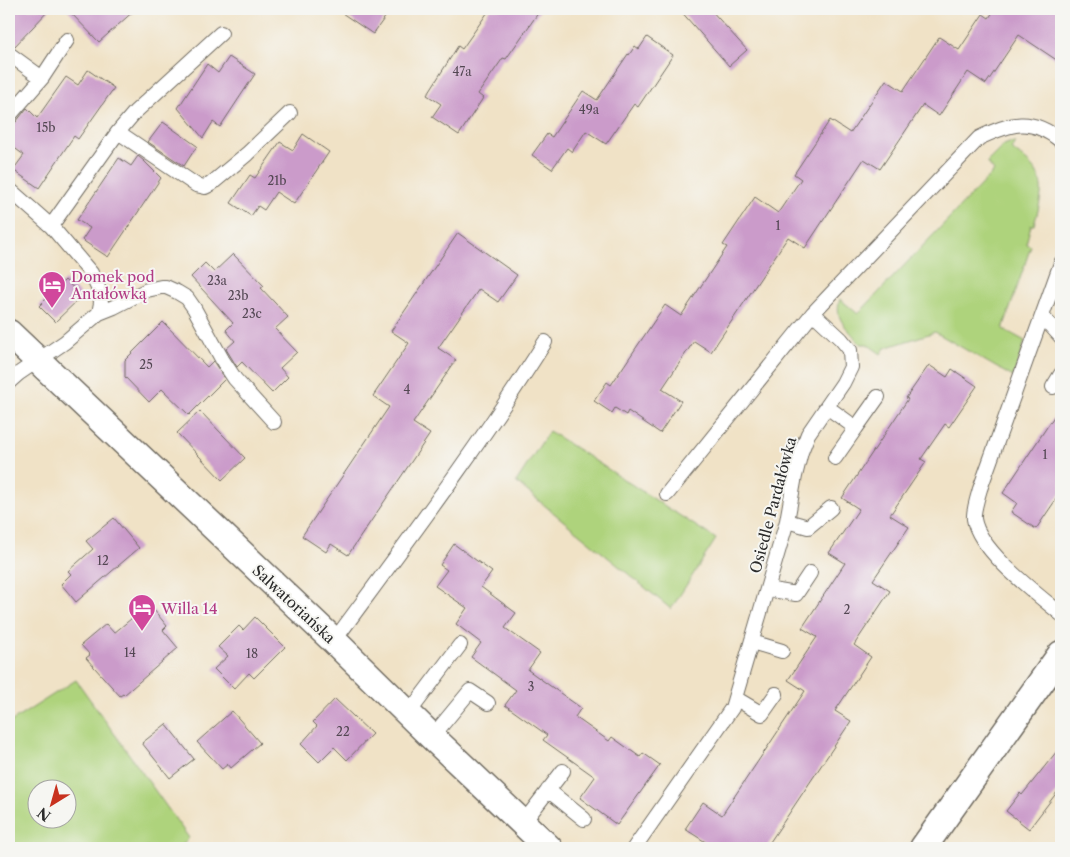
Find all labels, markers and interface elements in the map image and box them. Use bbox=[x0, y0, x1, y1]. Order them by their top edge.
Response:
house number: 47a bbox=[452, 64, 472, 79]
house number: 49a bbox=[579, 102, 600, 117]
house number: 15b bbox=[37, 120, 55, 135]
house number: 21b bbox=[267, 173, 287, 188]
house number: 1 bbox=[775, 218, 781, 233]
place label: Domek pod Antałówką bbox=[70, 267, 155, 303]
hotel icon: Domek pod Antałówką bbox=[37, 270, 67, 309]
house number: 23a bbox=[207, 273, 228, 288]
house number: 23b bbox=[228, 288, 248, 303]
house number: 23c bbox=[242, 306, 262, 321]
house number: 25 bbox=[139, 357, 153, 372]
house number: 4 bbox=[404, 382, 411, 397]
street label: Osiedle Pardałówka bbox=[746, 435, 800, 575]
house number: 1 bbox=[1042, 447, 1048, 462]
house number: 12 bbox=[97, 553, 109, 568]
street label: Salwatoriańska bbox=[249, 561, 339, 647]
hotel icon: Willa 14 bbox=[127, 593, 157, 632]
place label: Willa 14 bbox=[160, 599, 218, 618]
house number: 2 bbox=[844, 602, 851, 617]
house number: 14 bbox=[124, 645, 136, 660]
house number: 18 bbox=[246, 646, 258, 661]
house number: 3 bbox=[528, 679, 534, 694]
house number: 22 bbox=[336, 724, 350, 739]
north arrow bbox=[28, 780, 78, 830]
text: N bbox=[34, 804, 54, 825]

